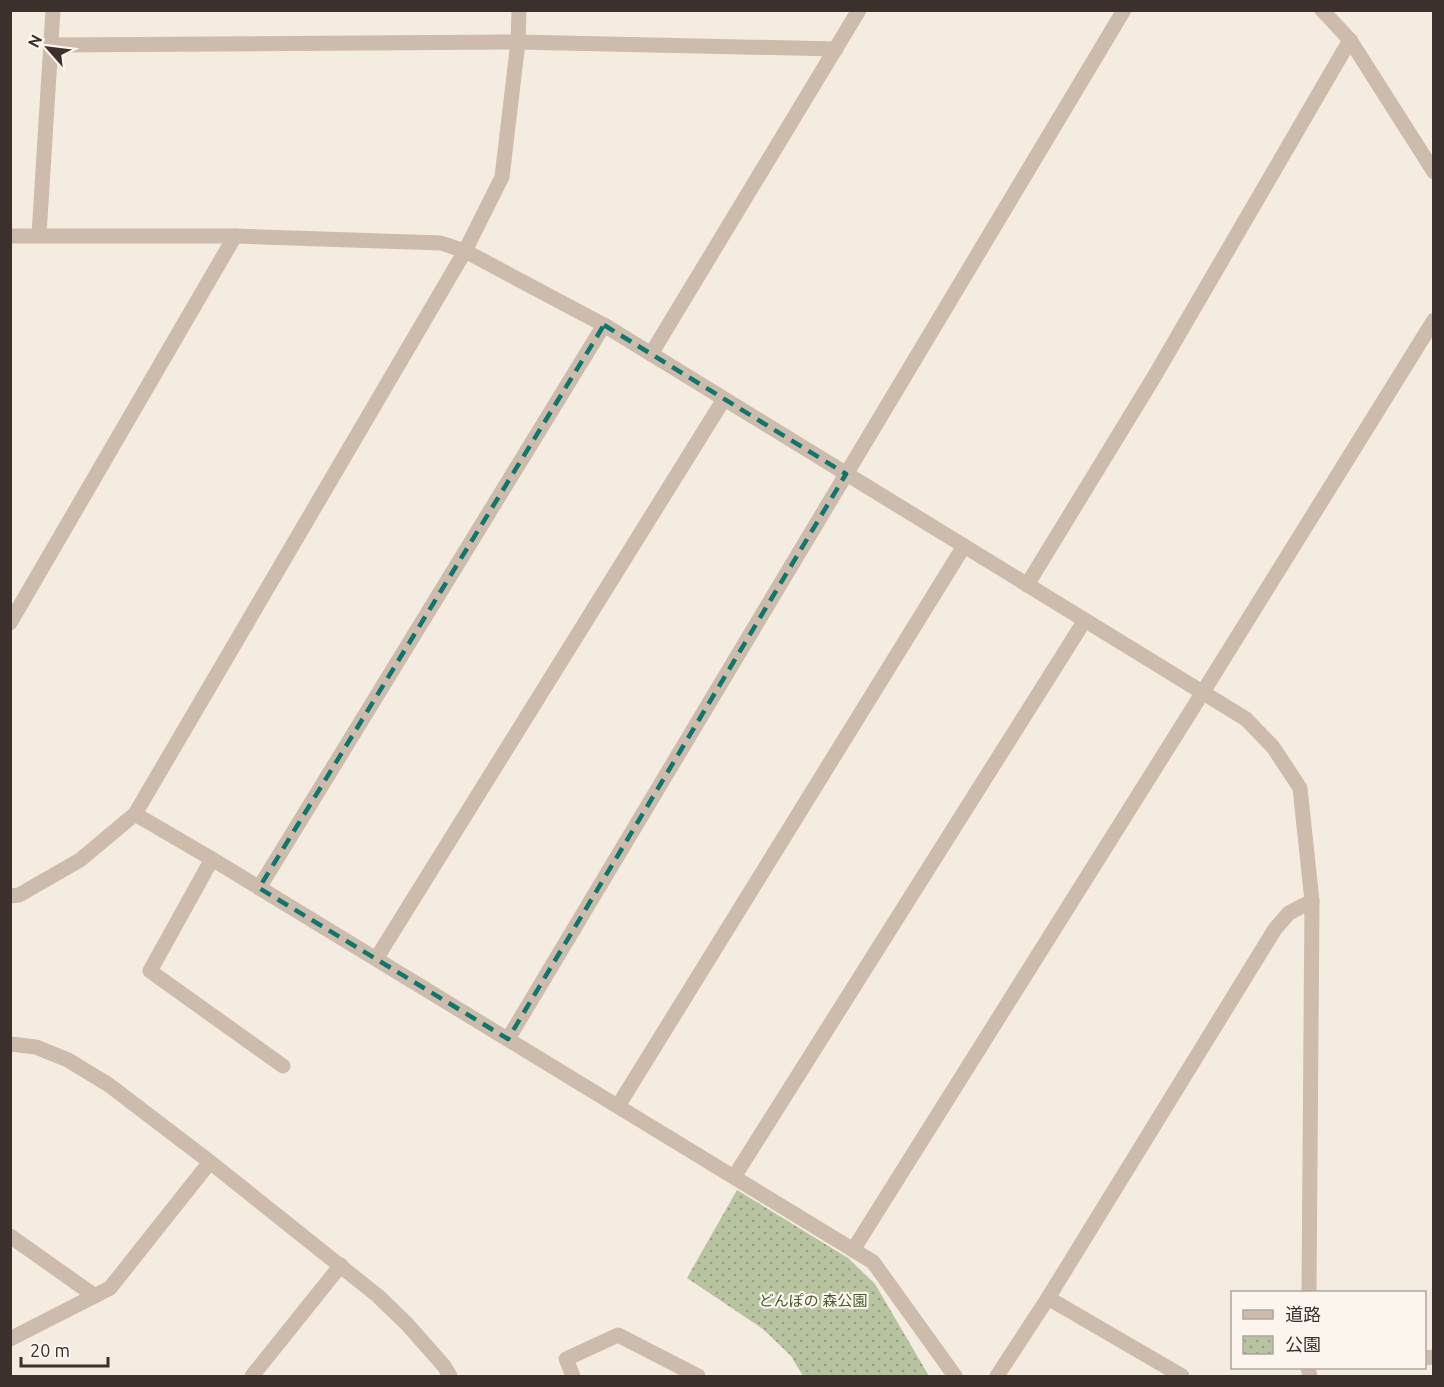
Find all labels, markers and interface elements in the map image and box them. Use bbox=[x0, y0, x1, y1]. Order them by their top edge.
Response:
north arrow bbox=[18, 18, 78, 78]
text: N bbox=[24, 31, 46, 50]
legend bbox=[1231, 1291, 1426, 1369]
park label: どんぽの 森公園 bbox=[759, 1292, 867, 1309]
text: 道路 bbox=[1285, 1304, 1321, 1324]
scale bar bbox=[21, 1330, 108, 1368]
text: 公園 bbox=[1285, 1334, 1321, 1354]
text: 20 m bbox=[30, 1340, 70, 1360]

